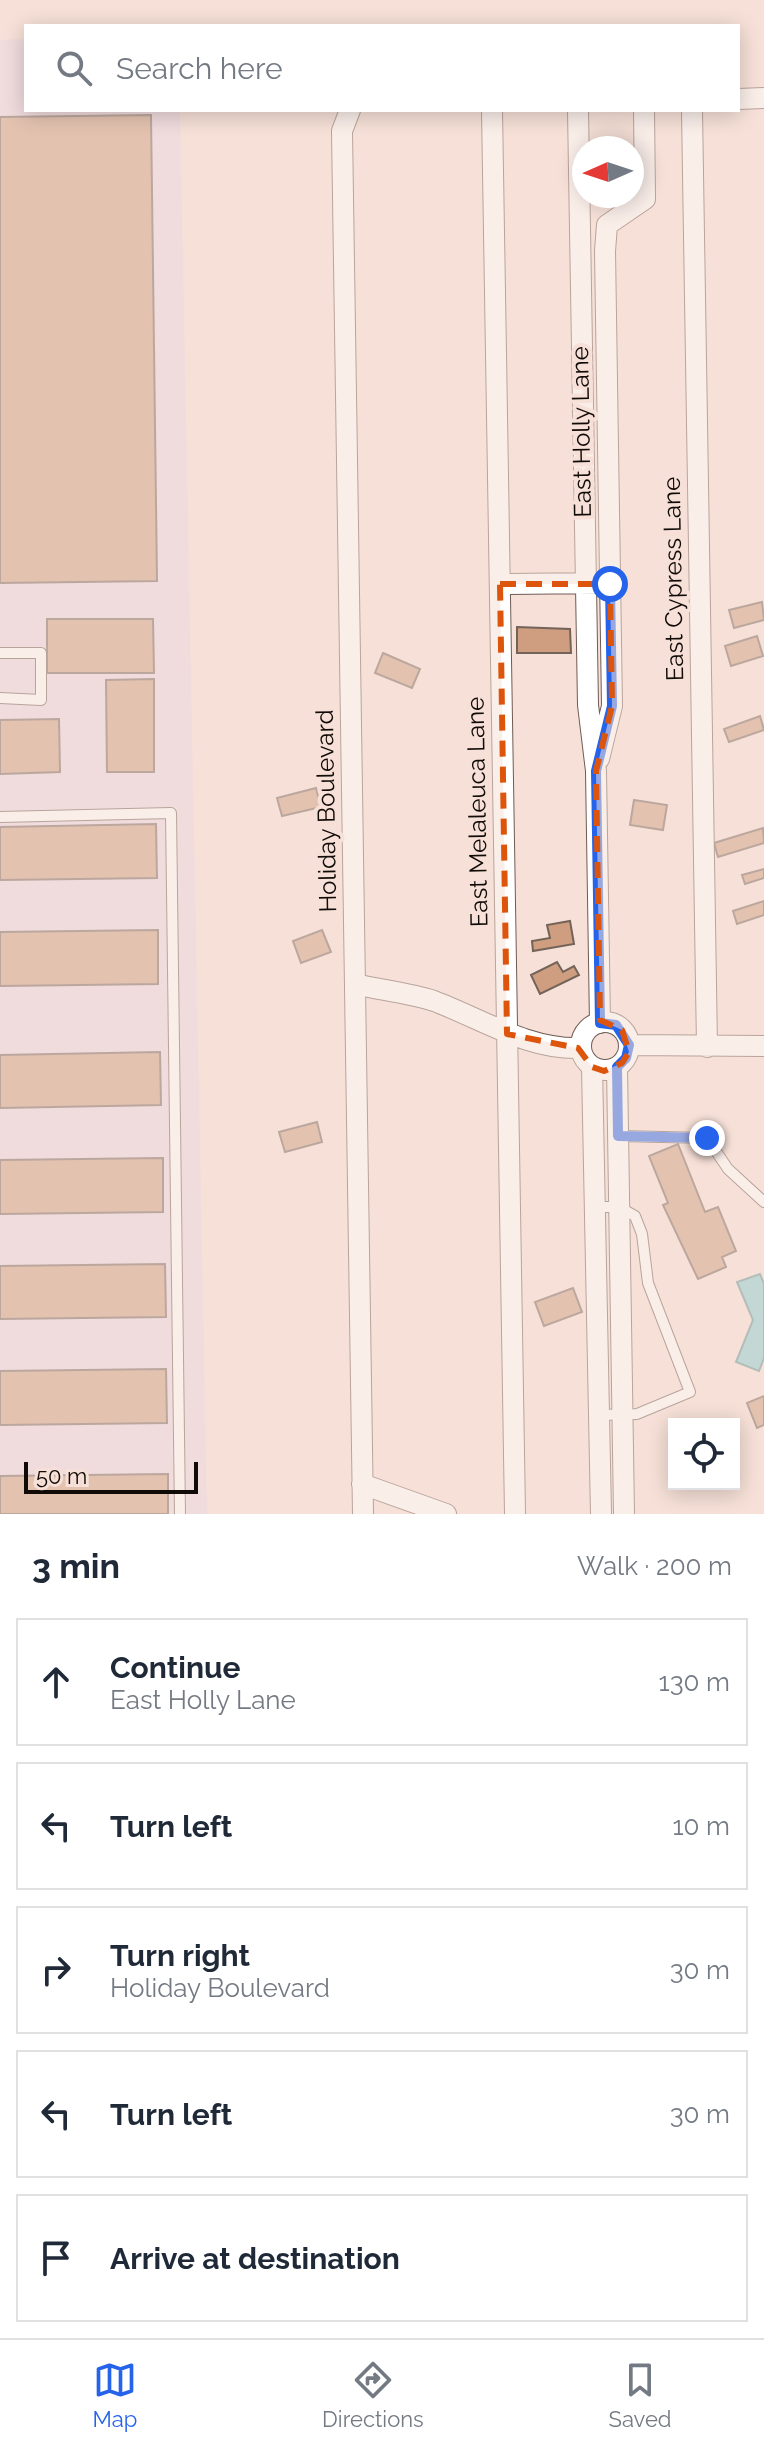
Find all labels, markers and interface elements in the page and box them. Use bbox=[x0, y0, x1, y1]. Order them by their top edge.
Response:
search box bbox=[24, 24, 740, 112]
icon: search bbox=[52, 46, 96, 90]
text: Search here bbox=[116, 51, 283, 86]
north arrow bbox=[572, 136, 644, 208]
street label: East Holly Lane bbox=[565, 346, 597, 518]
street label: East Cypress Lane bbox=[657, 477, 689, 681]
route start bbox=[592, 566, 628, 602]
street label: East Melaleuca Lane bbox=[460, 697, 494, 927]
street label: Holiday Boulevard bbox=[310, 709, 342, 913]
route end bbox=[689, 1120, 725, 1156]
map controls bbox=[668, 1418, 740, 1490]
button: locate bbox=[668, 1418, 740, 1490]
scale bar bbox=[24, 1458, 198, 1494]
text: 50 m bbox=[36, 1463, 87, 1489]
text: 3 min bbox=[32, 1546, 120, 1586]
text: Walk · 200 m bbox=[577, 1551, 732, 1581]
text: Continue bbox=[110, 1650, 241, 1685]
icon: ahead bbox=[34, 1660, 78, 1704]
text: 130 m bbox=[659, 1667, 730, 1697]
text: East Holly Lane bbox=[110, 1685, 296, 1715]
icon: left bbox=[34, 1804, 78, 1848]
text: Turn left bbox=[110, 1809, 232, 1844]
text: 10 m bbox=[672, 1811, 730, 1841]
text: Turn right bbox=[110, 1938, 250, 1973]
icon: right bbox=[34, 1948, 78, 1992]
text: 30 m bbox=[670, 1955, 730, 1985]
text: Holiday Boulevard bbox=[110, 1973, 330, 2003]
icon: left bbox=[34, 2092, 78, 2136]
text: Turn left bbox=[110, 2097, 232, 2132]
text: 30 m bbox=[670, 2099, 730, 2129]
icon: arrive bbox=[34, 2236, 78, 2280]
text: Arrive at destination bbox=[110, 2241, 400, 2276]
tab: Map bbox=[92, 2358, 137, 2432]
tab: Directions bbox=[322, 2358, 424, 2432]
tab: Saved bbox=[609, 2358, 672, 2432]

